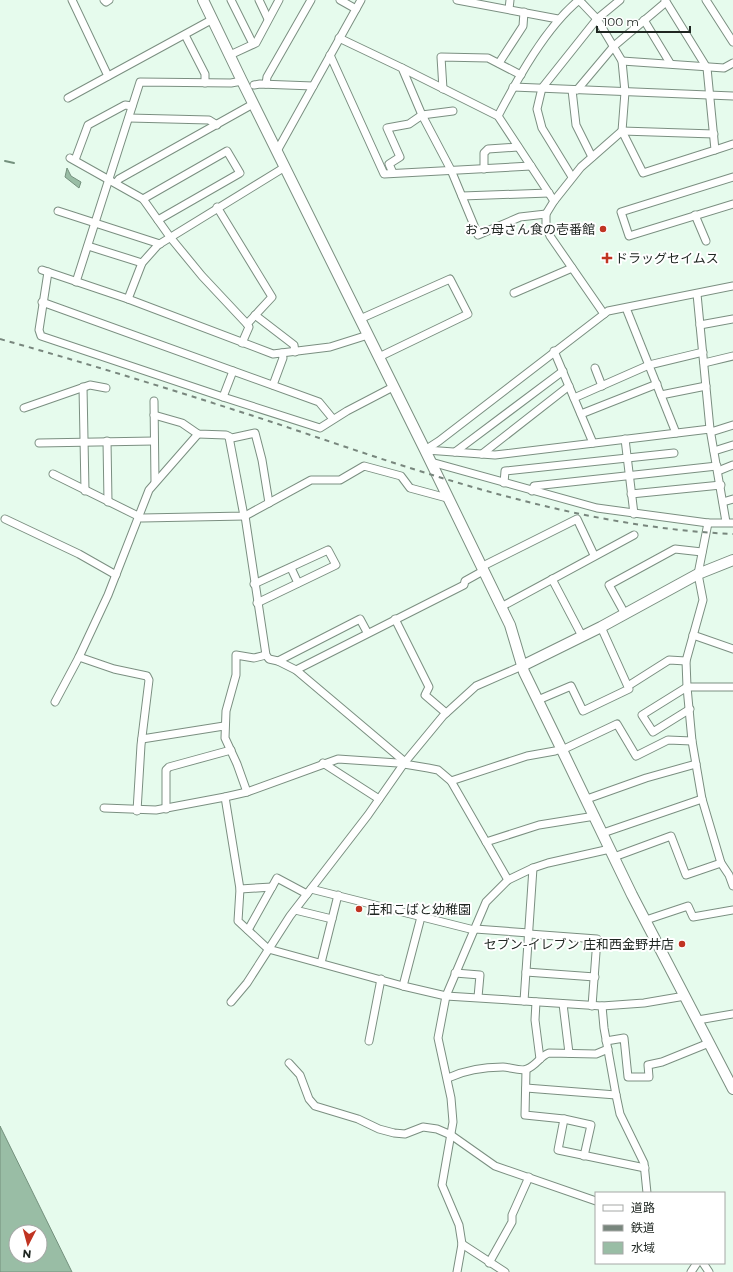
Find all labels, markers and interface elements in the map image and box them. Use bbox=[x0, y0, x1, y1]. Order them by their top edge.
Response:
scale bar bbox=[597, 8, 690, 34]
text: 100 m bbox=[603, 14, 639, 29]
place label: おっ母さん食の壱番館 bbox=[465, 221, 595, 237]
marker: おっ母さん食の壱番館 bbox=[598, 224, 608, 234]
place label: ドラッグセイムス bbox=[615, 250, 719, 266]
marker: ドラッグセイムス bbox=[602, 253, 612, 263]
place label: 庄和こばと幼稚園 bbox=[367, 901, 471, 917]
marker: 庄和こばと幼稚園 bbox=[354, 904, 364, 914]
place label: セブン-イレブン 庄和西金野井店 bbox=[484, 936, 674, 952]
marker: セブン-イレブン 庄和西金野井店 bbox=[677, 939, 687, 949]
legend bbox=[595, 1192, 725, 1264]
text: 道路 bbox=[631, 1200, 655, 1215]
text: 鉄道 bbox=[631, 1220, 655, 1235]
north arrow bbox=[8, 1224, 48, 1264]
text: 水域 bbox=[631, 1240, 655, 1255]
text: N bbox=[22, 1247, 32, 1261]

